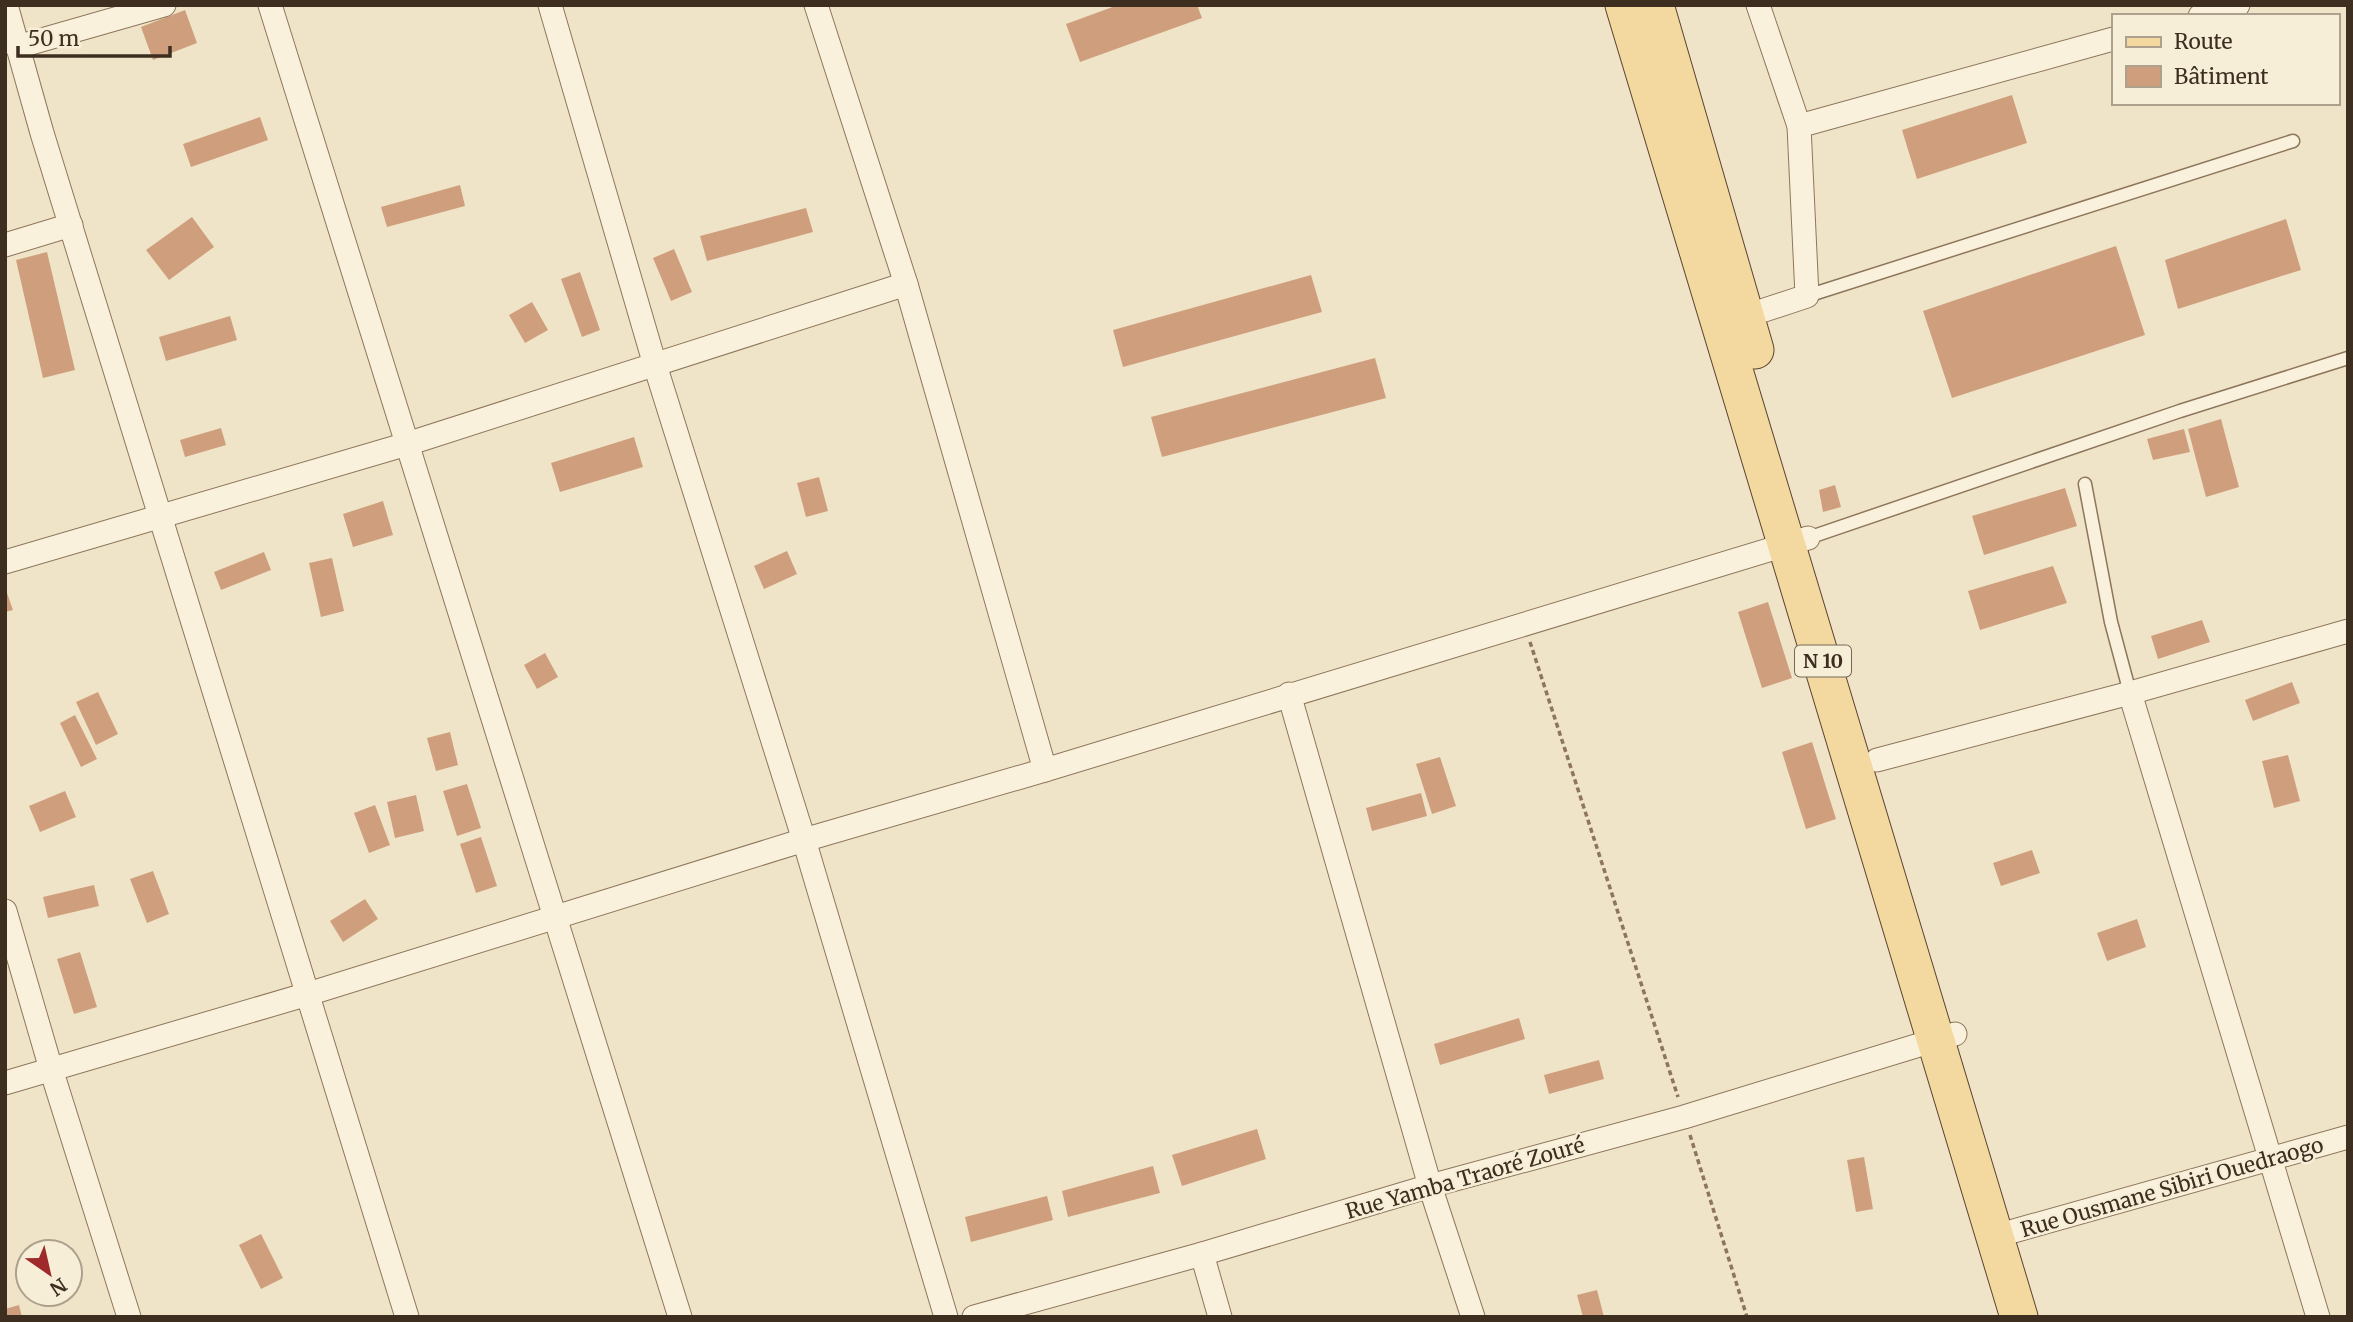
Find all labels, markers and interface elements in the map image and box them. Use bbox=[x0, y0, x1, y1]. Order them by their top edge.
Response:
scale bar bbox=[18, 14, 170, 58]
legend bbox=[2112, 14, 2339, 105]
text: 50 m bbox=[28, 25, 79, 52]
text: Route bbox=[2174, 28, 2232, 55]
text: Bâtiment bbox=[2174, 63, 2268, 90]
road number: N 10 bbox=[1795, 646, 1851, 676]
street label: Rue Yamba Traoré Zouré bbox=[1342, 1131, 1588, 1225]
street label: Rue Ousmane Sibiri Ouedraogo bbox=[2018, 1131, 2326, 1243]
north arrow bbox=[14, 1238, 84, 1308]
text: N bbox=[46, 1273, 71, 1301]

